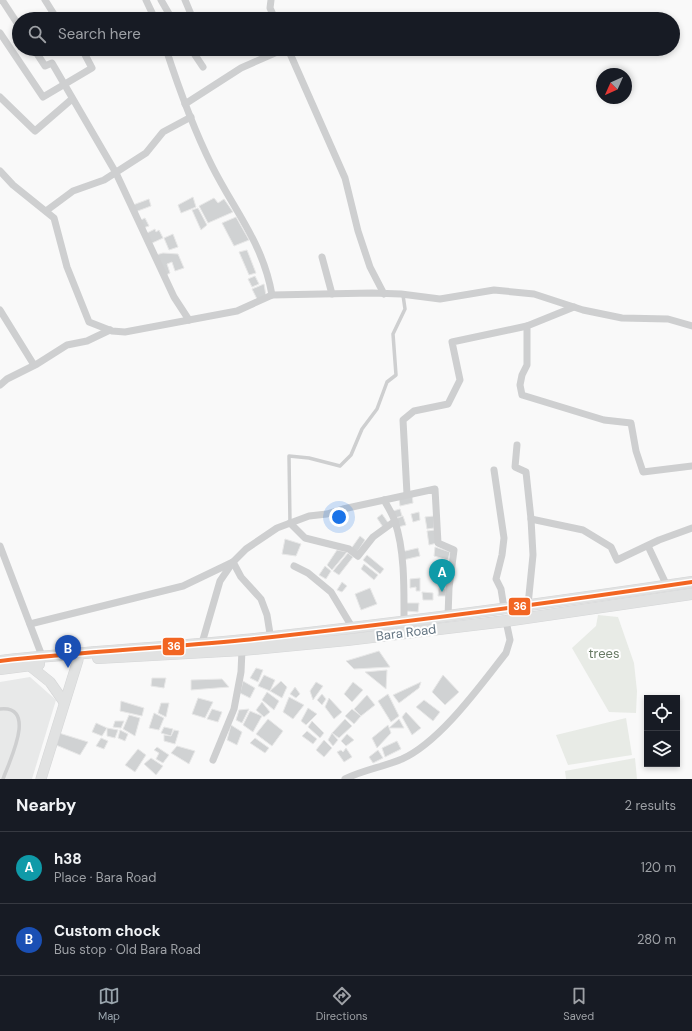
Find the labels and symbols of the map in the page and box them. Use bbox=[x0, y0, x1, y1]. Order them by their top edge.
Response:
north arrow bbox=[596, 68, 632, 104]
your location bbox=[329, 507, 349, 527]
pin: A bbox=[429, 559, 455, 592]
line badge: 36 bbox=[508, 597, 531, 616]
text: 36 bbox=[513, 599, 527, 613]
street label: Bara Road bbox=[375, 620, 437, 645]
pin: B bbox=[55, 635, 81, 668]
line badge: 36 bbox=[162, 637, 185, 656]
text: 36 bbox=[167, 639, 181, 653]
park label: trees bbox=[589, 645, 619, 662]

